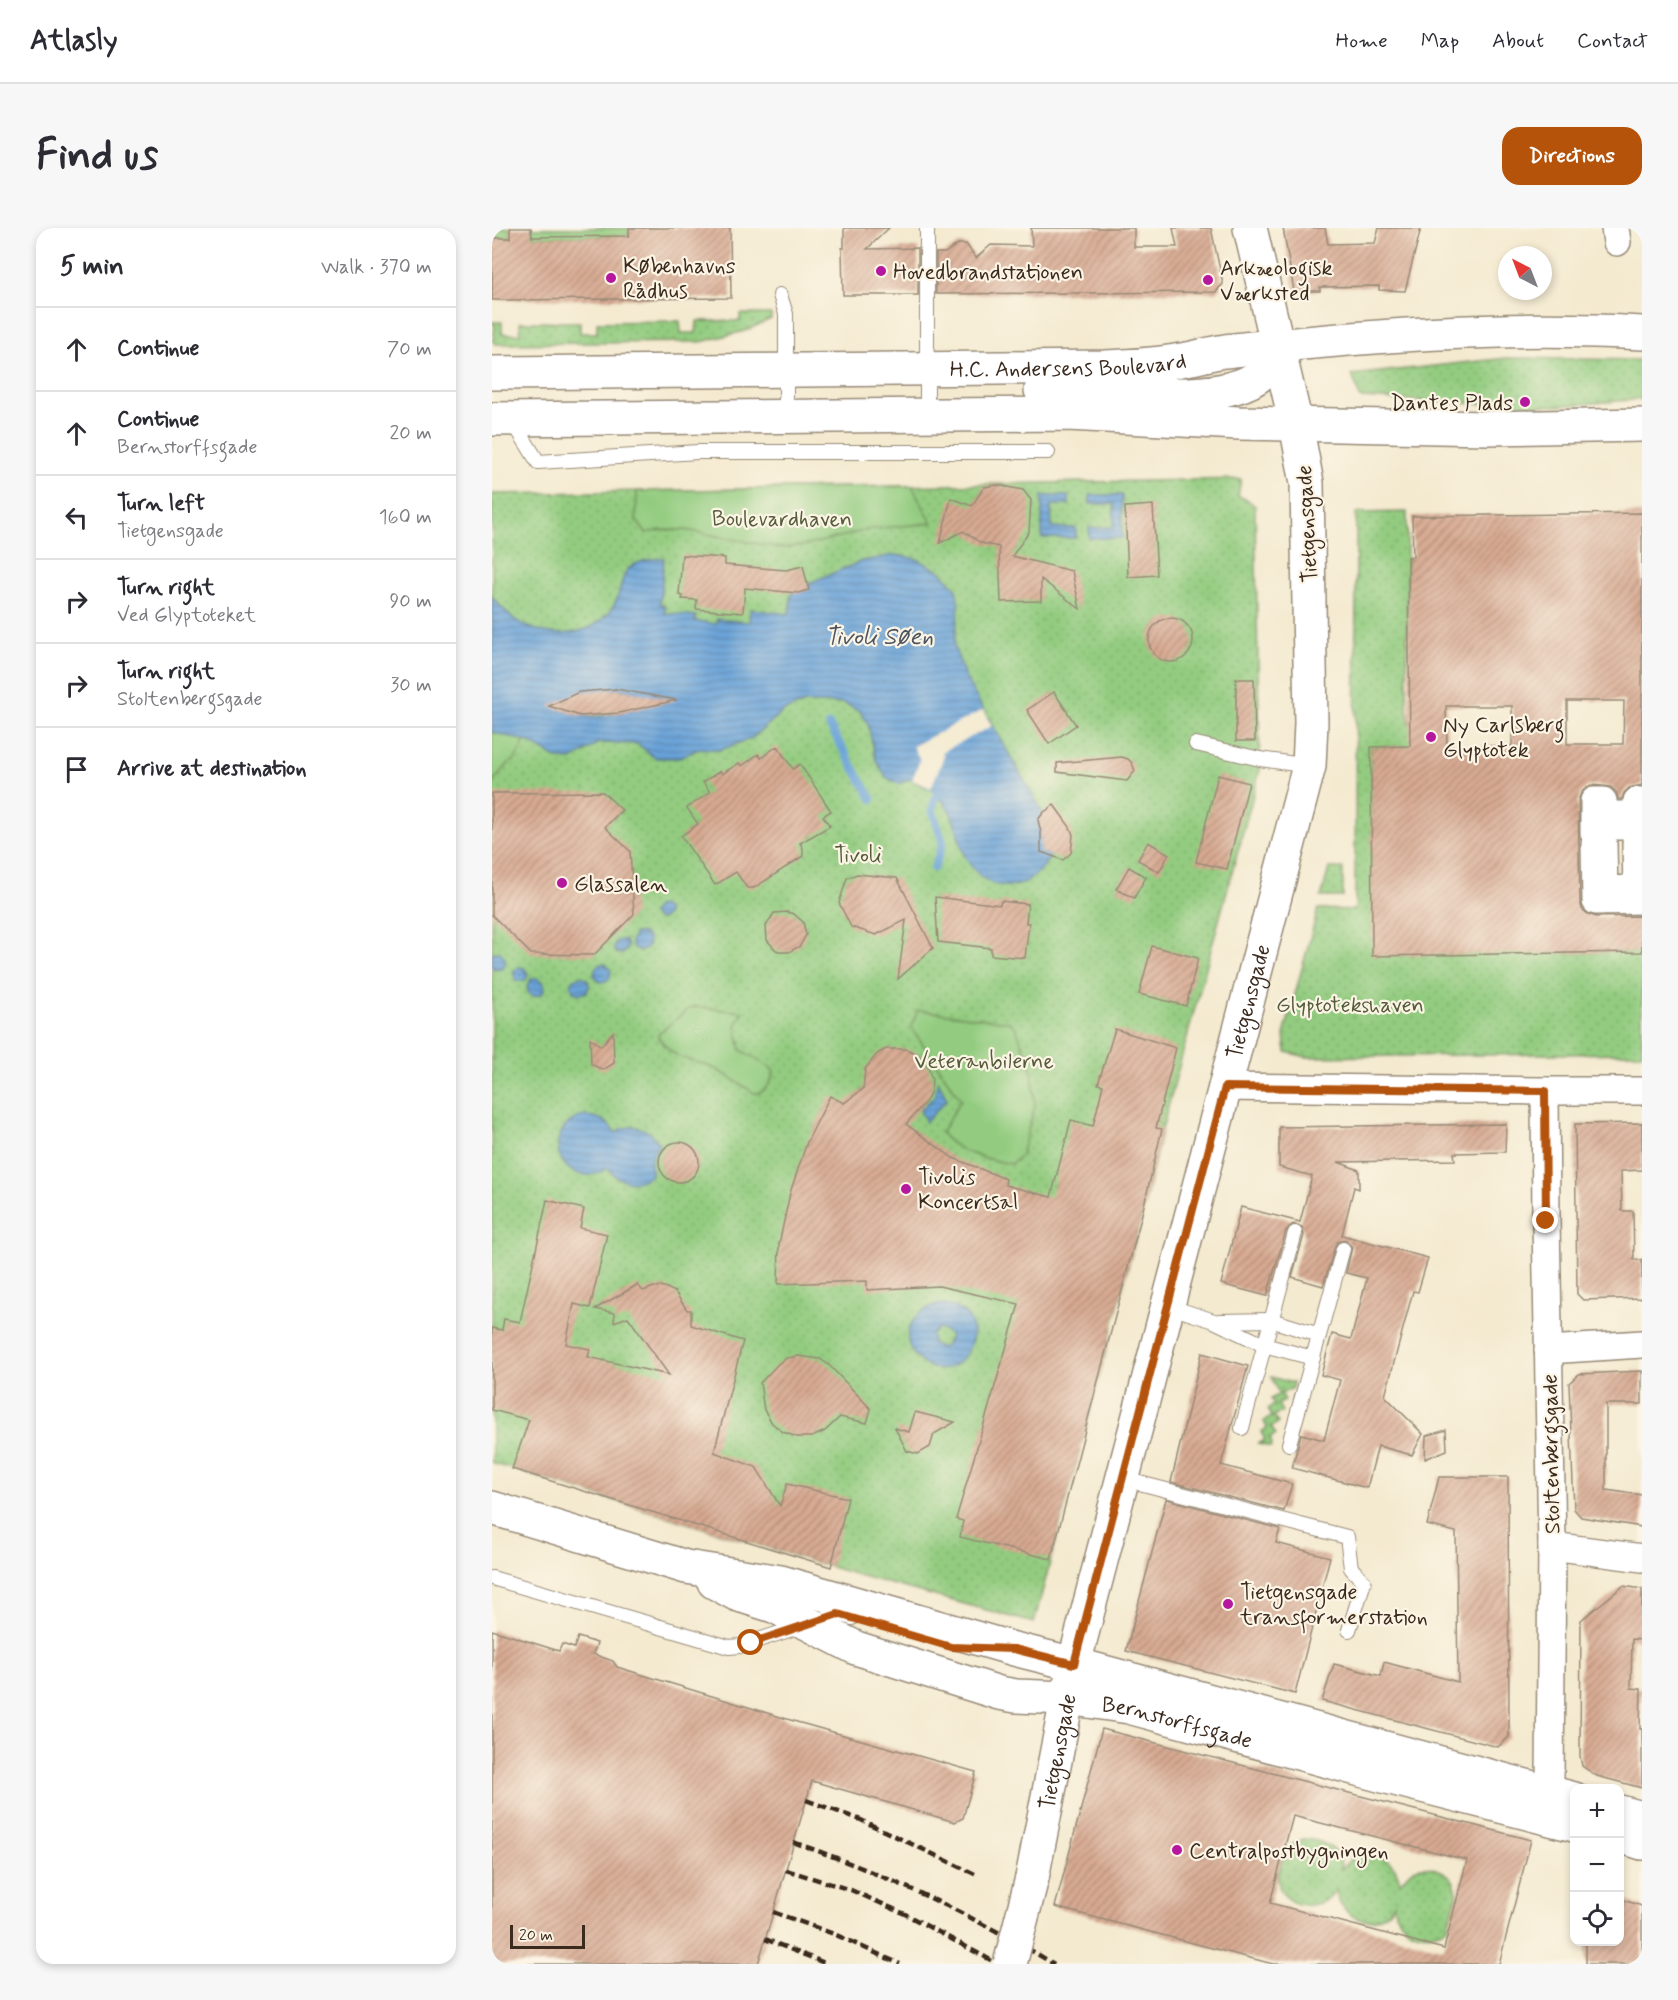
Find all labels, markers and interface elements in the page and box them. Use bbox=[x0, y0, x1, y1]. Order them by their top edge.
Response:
text: Atlasly bbox=[30, 23, 118, 60]
text: Home bbox=[1336, 27, 1388, 55]
text: Map bbox=[1421, 27, 1459, 55]
text: About bbox=[1492, 27, 1544, 55]
text: Contact bbox=[1577, 27, 1648, 55]
button: Directions bbox=[1502, 127, 1642, 185]
text: Find us bbox=[36, 129, 158, 184]
north arrow bbox=[1498, 246, 1552, 300]
text: 5 min bbox=[60, 250, 124, 284]
place label: Københavns Rådhus bbox=[623, 253, 736, 306]
text: Walk · 370 m bbox=[321, 254, 432, 281]
place label: Arkæologisk Værksted bbox=[1220, 255, 1333, 308]
place label: Hovedbrandstationen bbox=[893, 259, 1083, 287]
marker: Hovedbrandstationen bbox=[874, 264, 888, 278]
marker: Københavns Rådhus bbox=[604, 271, 618, 285]
marker: Arkæologisk Værksted bbox=[1201, 273, 1215, 287]
icon: ahead bbox=[60, 333, 93, 366]
text: Continue bbox=[117, 335, 199, 363]
text: 70 m bbox=[387, 336, 432, 363]
street label: H.C. Andersens Boulevard bbox=[950, 347, 1189, 385]
place label: Dantes Plads bbox=[1390, 390, 1513, 418]
marker: Dantes Plads bbox=[1518, 395, 1532, 409]
text: Continue bbox=[117, 406, 199, 434]
icon: ahead bbox=[60, 417, 93, 450]
text: 20 m bbox=[389, 420, 432, 447]
text: Bernstorffsgade bbox=[117, 434, 258, 461]
street label: Tietgensgade bbox=[1291, 464, 1328, 583]
text: Turn left bbox=[117, 490, 205, 518]
icon: left bbox=[60, 501, 93, 534]
text: 160 m bbox=[379, 504, 432, 531]
park label: Boulevardhaven bbox=[712, 506, 852, 534]
text: Tietgensgade bbox=[117, 518, 224, 545]
text: Turn right bbox=[117, 574, 215, 602]
icon: right bbox=[60, 585, 93, 618]
text: 90 m bbox=[389, 588, 432, 615]
text: Ved Glyptoteket bbox=[117, 602, 256, 629]
water label: Tivoli Søen bbox=[825, 622, 933, 653]
text: Turn right bbox=[117, 658, 215, 686]
icon: right bbox=[60, 669, 93, 702]
text: 30 m bbox=[390, 672, 432, 699]
text: Stoltenbergsgade bbox=[117, 686, 263, 713]
place label: Ny Carlsberg Glyptotek bbox=[1443, 712, 1565, 765]
marker: Ny Carlsberg Glyptotek bbox=[1424, 730, 1438, 744]
icon: arrive bbox=[60, 753, 93, 786]
text: Arrive at destination bbox=[117, 755, 307, 783]
park label: Tivoli bbox=[834, 842, 882, 870]
place label: Glassalen bbox=[574, 871, 667, 899]
marker: Glassalen bbox=[555, 876, 569, 890]
street label: Tietgensgade bbox=[1221, 941, 1278, 1062]
park label: Glyptotekshaven bbox=[1276, 992, 1424, 1020]
park label: Veteranbilerne bbox=[914, 1048, 1054, 1076]
place label: Tivolis Koncertsal bbox=[918, 1164, 1018, 1217]
marker: Tivolis Koncertsal bbox=[899, 1182, 913, 1196]
route end bbox=[1532, 1207, 1558, 1233]
street label: Stoltenbergsgade bbox=[1537, 1374, 1570, 1534]
place label: Tietgensgade transformerstation bbox=[1239, 1579, 1428, 1634]
marker: Tietgensgade transformerstation bbox=[1221, 1597, 1235, 1611]
route start bbox=[737, 1629, 763, 1655]
street label: Tietgensgade bbox=[1034, 1691, 1084, 1812]
street label: Bernstorffsgade bbox=[1100, 1691, 1255, 1756]
map controls bbox=[1570, 1784, 1624, 1946]
button: + bbox=[1570, 1784, 1624, 1838]
place label: Centralpostbygningen bbox=[1189, 1838, 1389, 1869]
button: − bbox=[1570, 1838, 1624, 1892]
marker: Centralpostbygningen bbox=[1170, 1843, 1184, 1857]
button: locate bbox=[1570, 1892, 1624, 1946]
scale bar bbox=[510, 1922, 585, 1950]
text: 20 m bbox=[519, 1925, 553, 1946]

